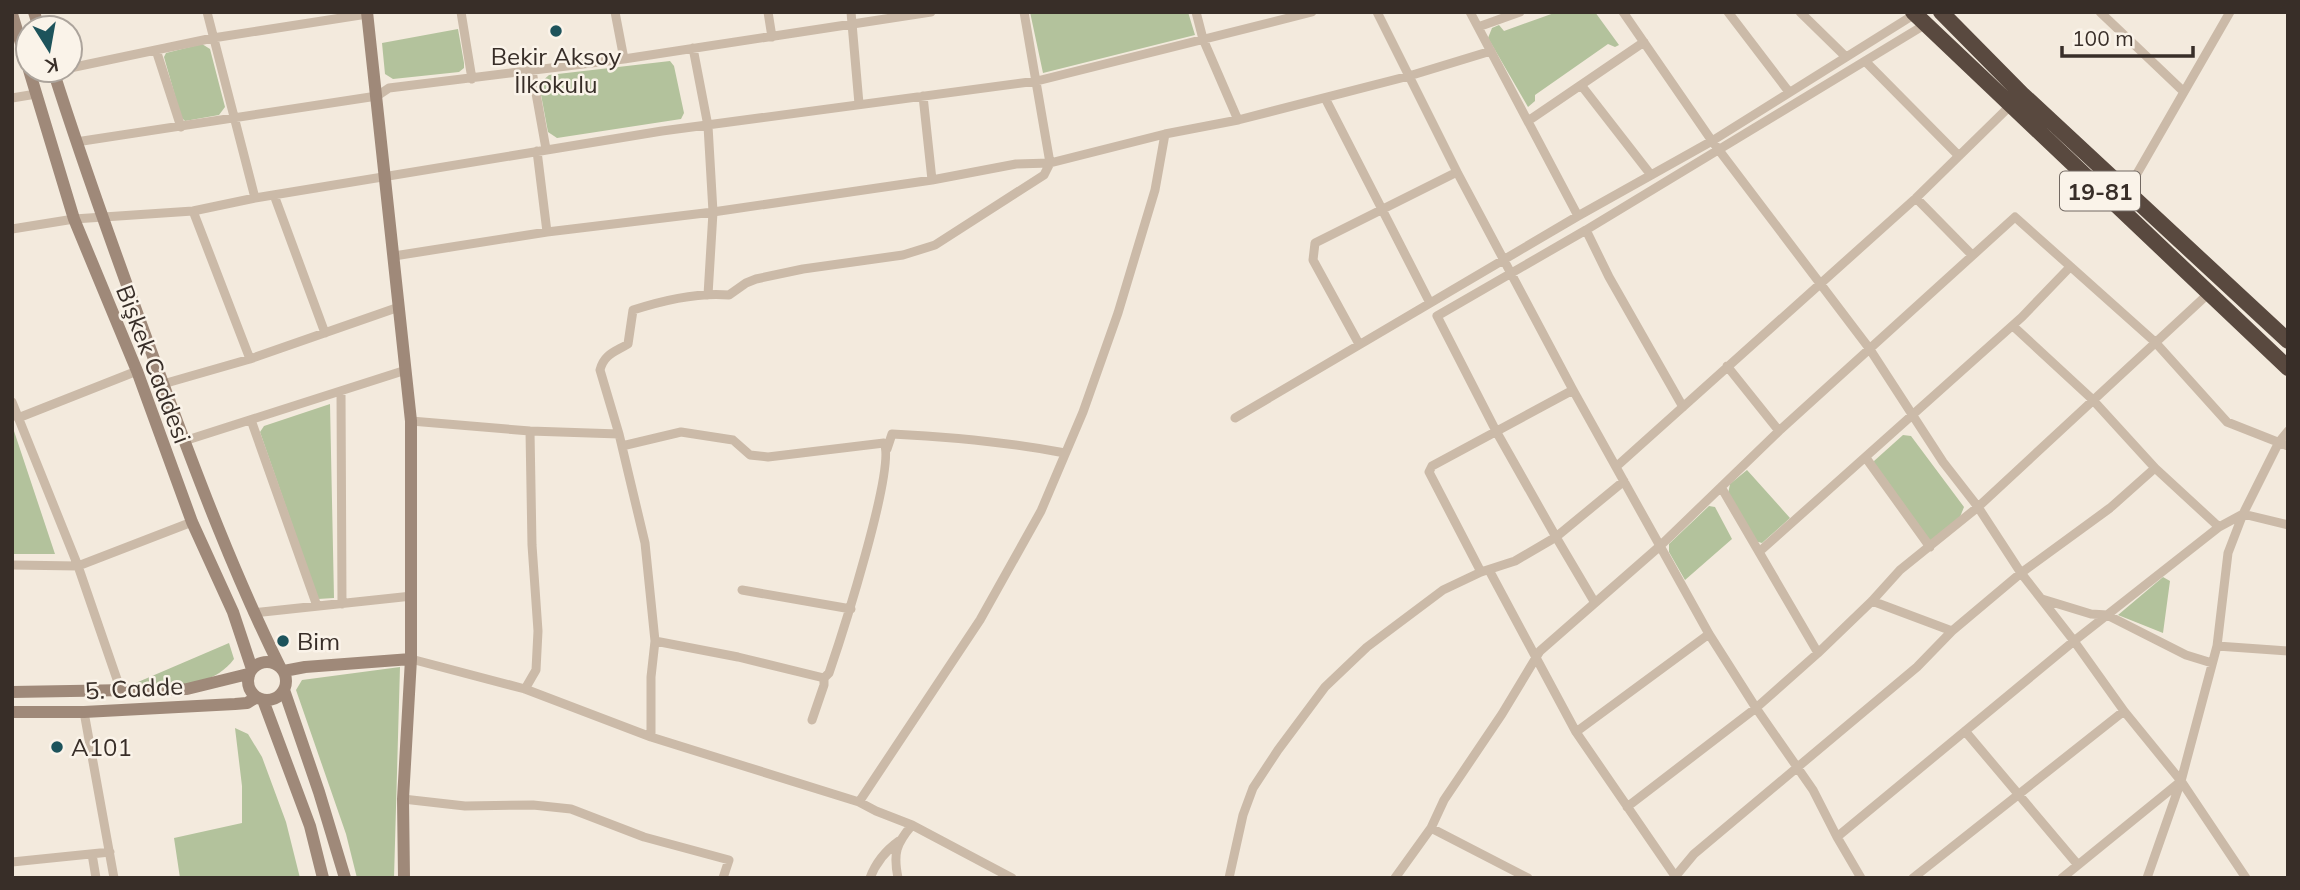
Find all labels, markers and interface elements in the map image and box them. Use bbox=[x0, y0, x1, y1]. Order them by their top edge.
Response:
north arrow bbox=[14, 14, 84, 84]
scale bar bbox=[2062, 14, 2193, 58]
marker: Bekir Aksoy İlkokulu bbox=[548, 23, 564, 39]
text: 100 m bbox=[2072, 25, 2134, 51]
place label: Bekir Aksoy İlkokulu bbox=[491, 41, 621, 99]
text: K bbox=[42, 53, 61, 79]
road number: 19-81 bbox=[2060, 172, 2140, 210]
street label: Bişkek Caddesi bbox=[110, 280, 198, 448]
place label: Bim bbox=[297, 626, 340, 656]
marker: Bim bbox=[275, 633, 291, 649]
street label: 5. Cadde bbox=[84, 670, 184, 706]
place label: A101 bbox=[71, 732, 132, 762]
marker: A101 bbox=[49, 739, 65, 755]

